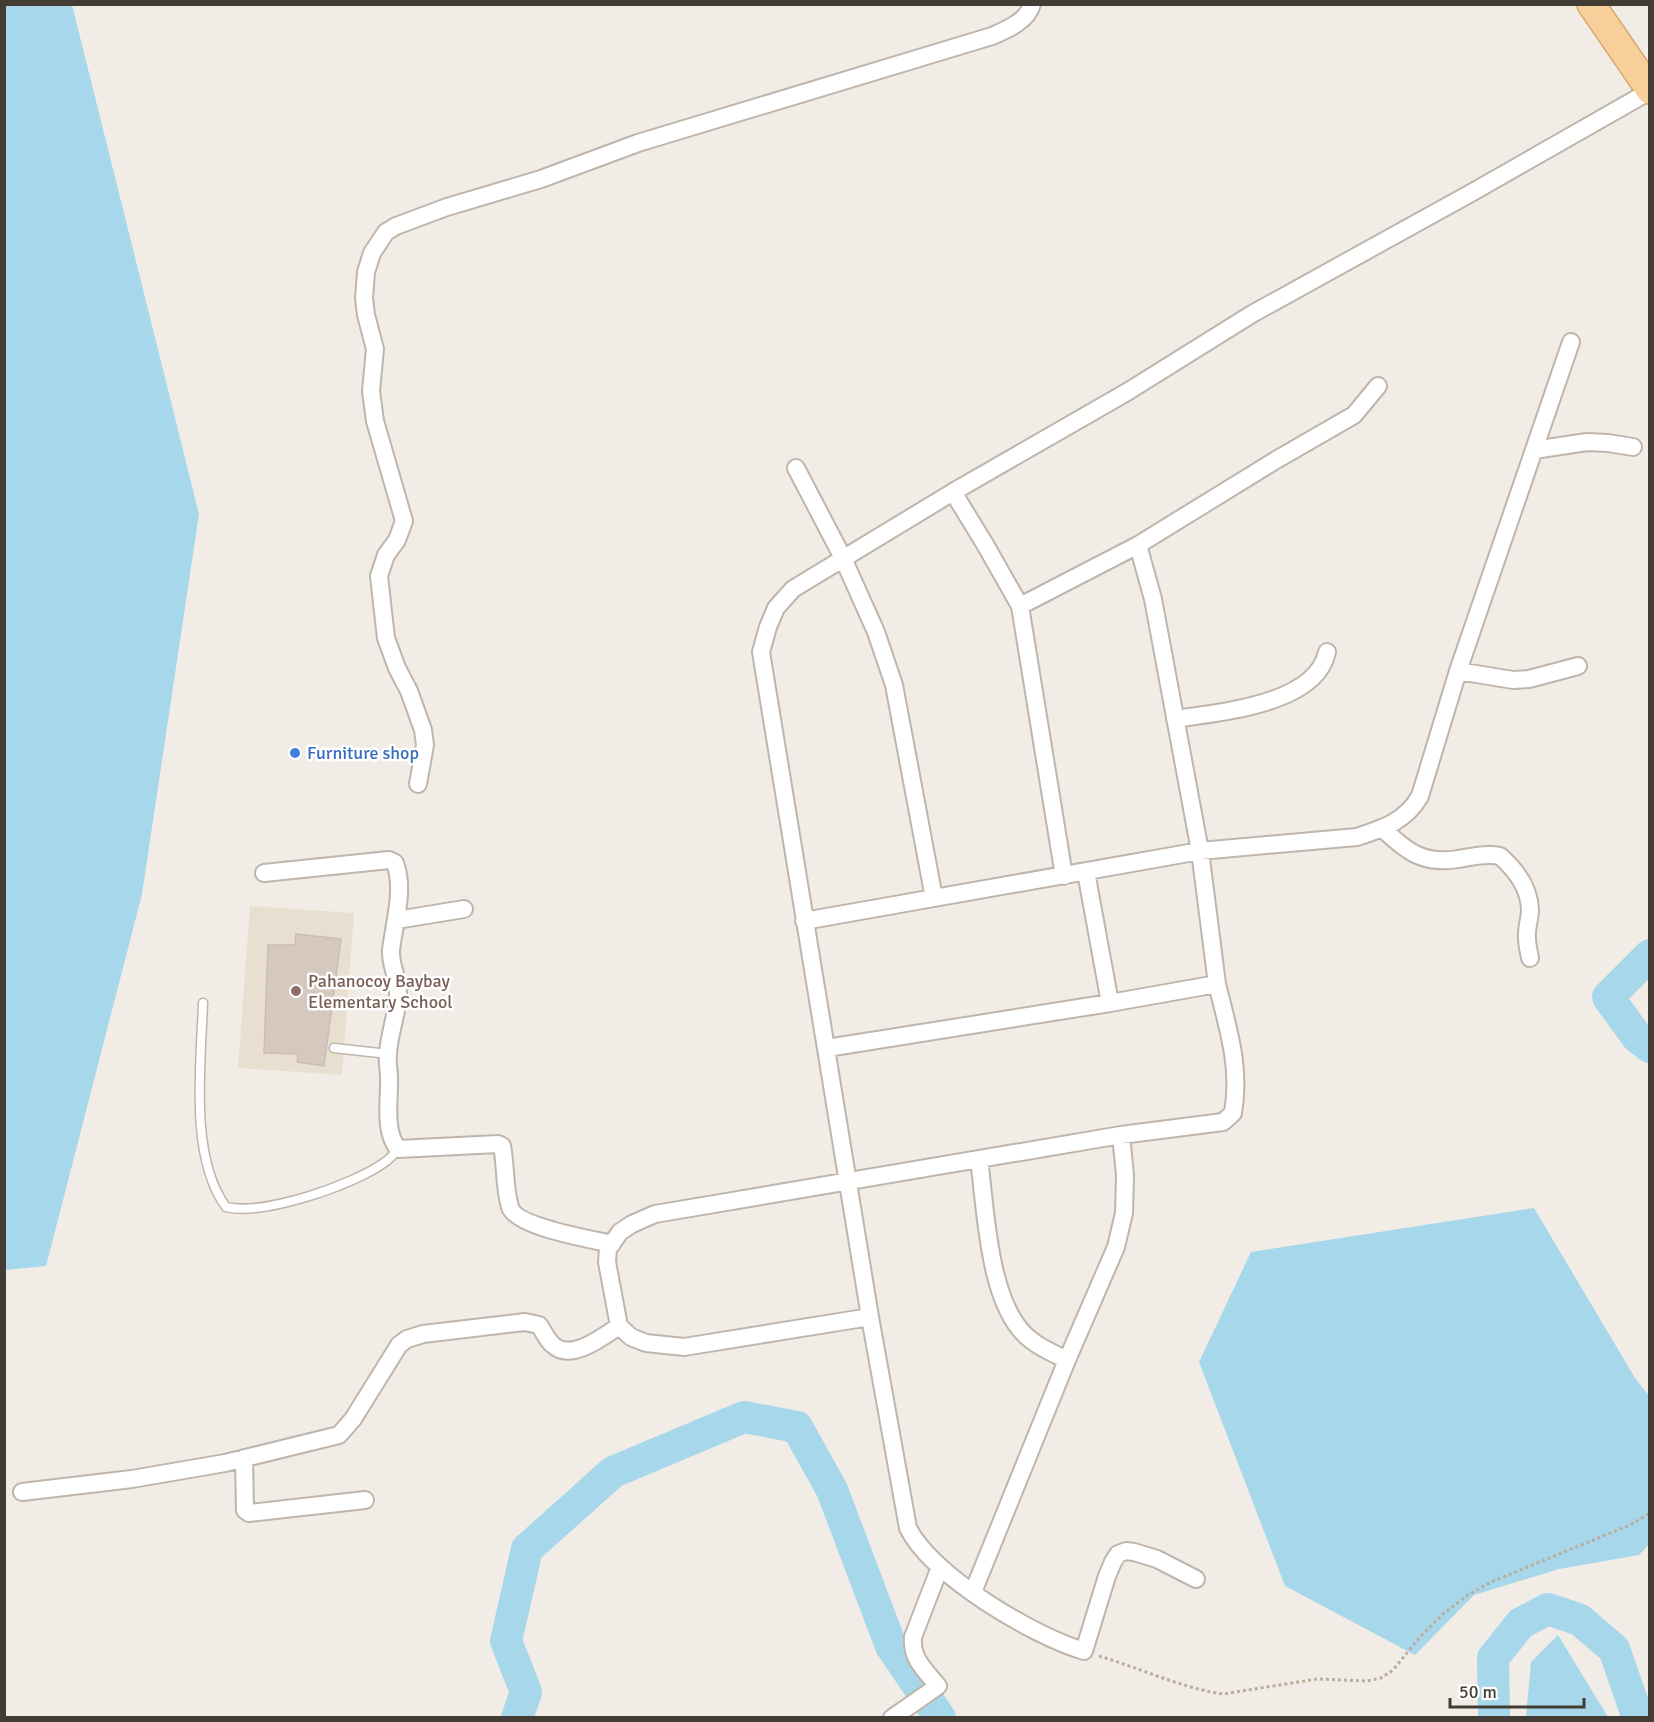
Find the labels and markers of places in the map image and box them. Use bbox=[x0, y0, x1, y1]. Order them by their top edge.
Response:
place label: Furniture shop bbox=[307, 742, 419, 764]
marker: Furniture shop bbox=[288, 746, 302, 760]
place label: Pahanocoy Baybay Elementary School bbox=[308, 970, 453, 1013]
marker: Pahanocoy Baybay Elementary School bbox=[289, 984, 303, 998]

